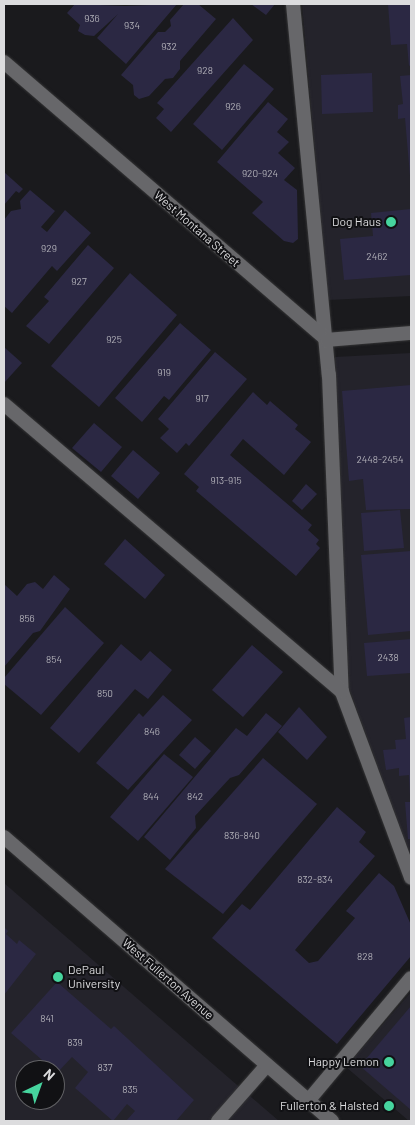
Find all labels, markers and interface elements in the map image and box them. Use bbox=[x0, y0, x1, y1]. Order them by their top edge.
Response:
house number: 936 bbox=[84, 13, 100, 25]
house number: 934 bbox=[124, 20, 140, 32]
house number: 932 bbox=[161, 41, 177, 53]
house number: 928 bbox=[197, 65, 213, 77]
house number: 926 bbox=[225, 101, 241, 113]
house number: 920-924 bbox=[242, 168, 278, 180]
street label: West Montana Street bbox=[151, 188, 243, 270]
place label: Dog Haus bbox=[332, 215, 381, 229]
marker: Dog Haus bbox=[385, 216, 397, 228]
house number: 929 bbox=[41, 243, 57, 255]
house number: 2462 bbox=[366, 251, 388, 263]
house number: 927 bbox=[71, 276, 87, 288]
house number: 925 bbox=[106, 334, 122, 346]
house number: 919 bbox=[157, 367, 171, 379]
house number: 917 bbox=[195, 393, 209, 405]
house number: 2448-2454 bbox=[356, 454, 404, 466]
house number: 913-915 bbox=[210, 475, 242, 487]
house number: 856 bbox=[19, 613, 35, 625]
house number: 2438 bbox=[377, 652, 399, 664]
house number: 854 bbox=[46, 654, 62, 666]
house number: 850 bbox=[97, 688, 113, 700]
house number: 846 bbox=[144, 726, 160, 738]
house number: 844 bbox=[143, 791, 159, 803]
house number: 842 bbox=[187, 791, 203, 803]
house number: 836-840 bbox=[224, 830, 260, 842]
house number: 832-834 bbox=[297, 874, 333, 886]
street label: West Fullerton Avenue bbox=[119, 936, 217, 1022]
house number: 828 bbox=[357, 951, 373, 963]
place label: DePaul University bbox=[68, 963, 120, 991]
marker: DePaul University bbox=[52, 971, 64, 983]
house number: 841 bbox=[40, 1013, 54, 1025]
house number: 839 bbox=[67, 1037, 83, 1049]
place label: Happy Lemon bbox=[308, 1055, 379, 1069]
marker: Happy Lemon bbox=[383, 1056, 395, 1068]
north arrow bbox=[15, 1060, 65, 1110]
house number: 837 bbox=[97, 1062, 113, 1074]
text: N bbox=[41, 1065, 59, 1084]
house number: 835 bbox=[122, 1084, 138, 1096]
place label: Fullerton & Halsted bbox=[280, 1099, 379, 1113]
marker: Fullerton & Halsted bbox=[383, 1100, 395, 1112]

